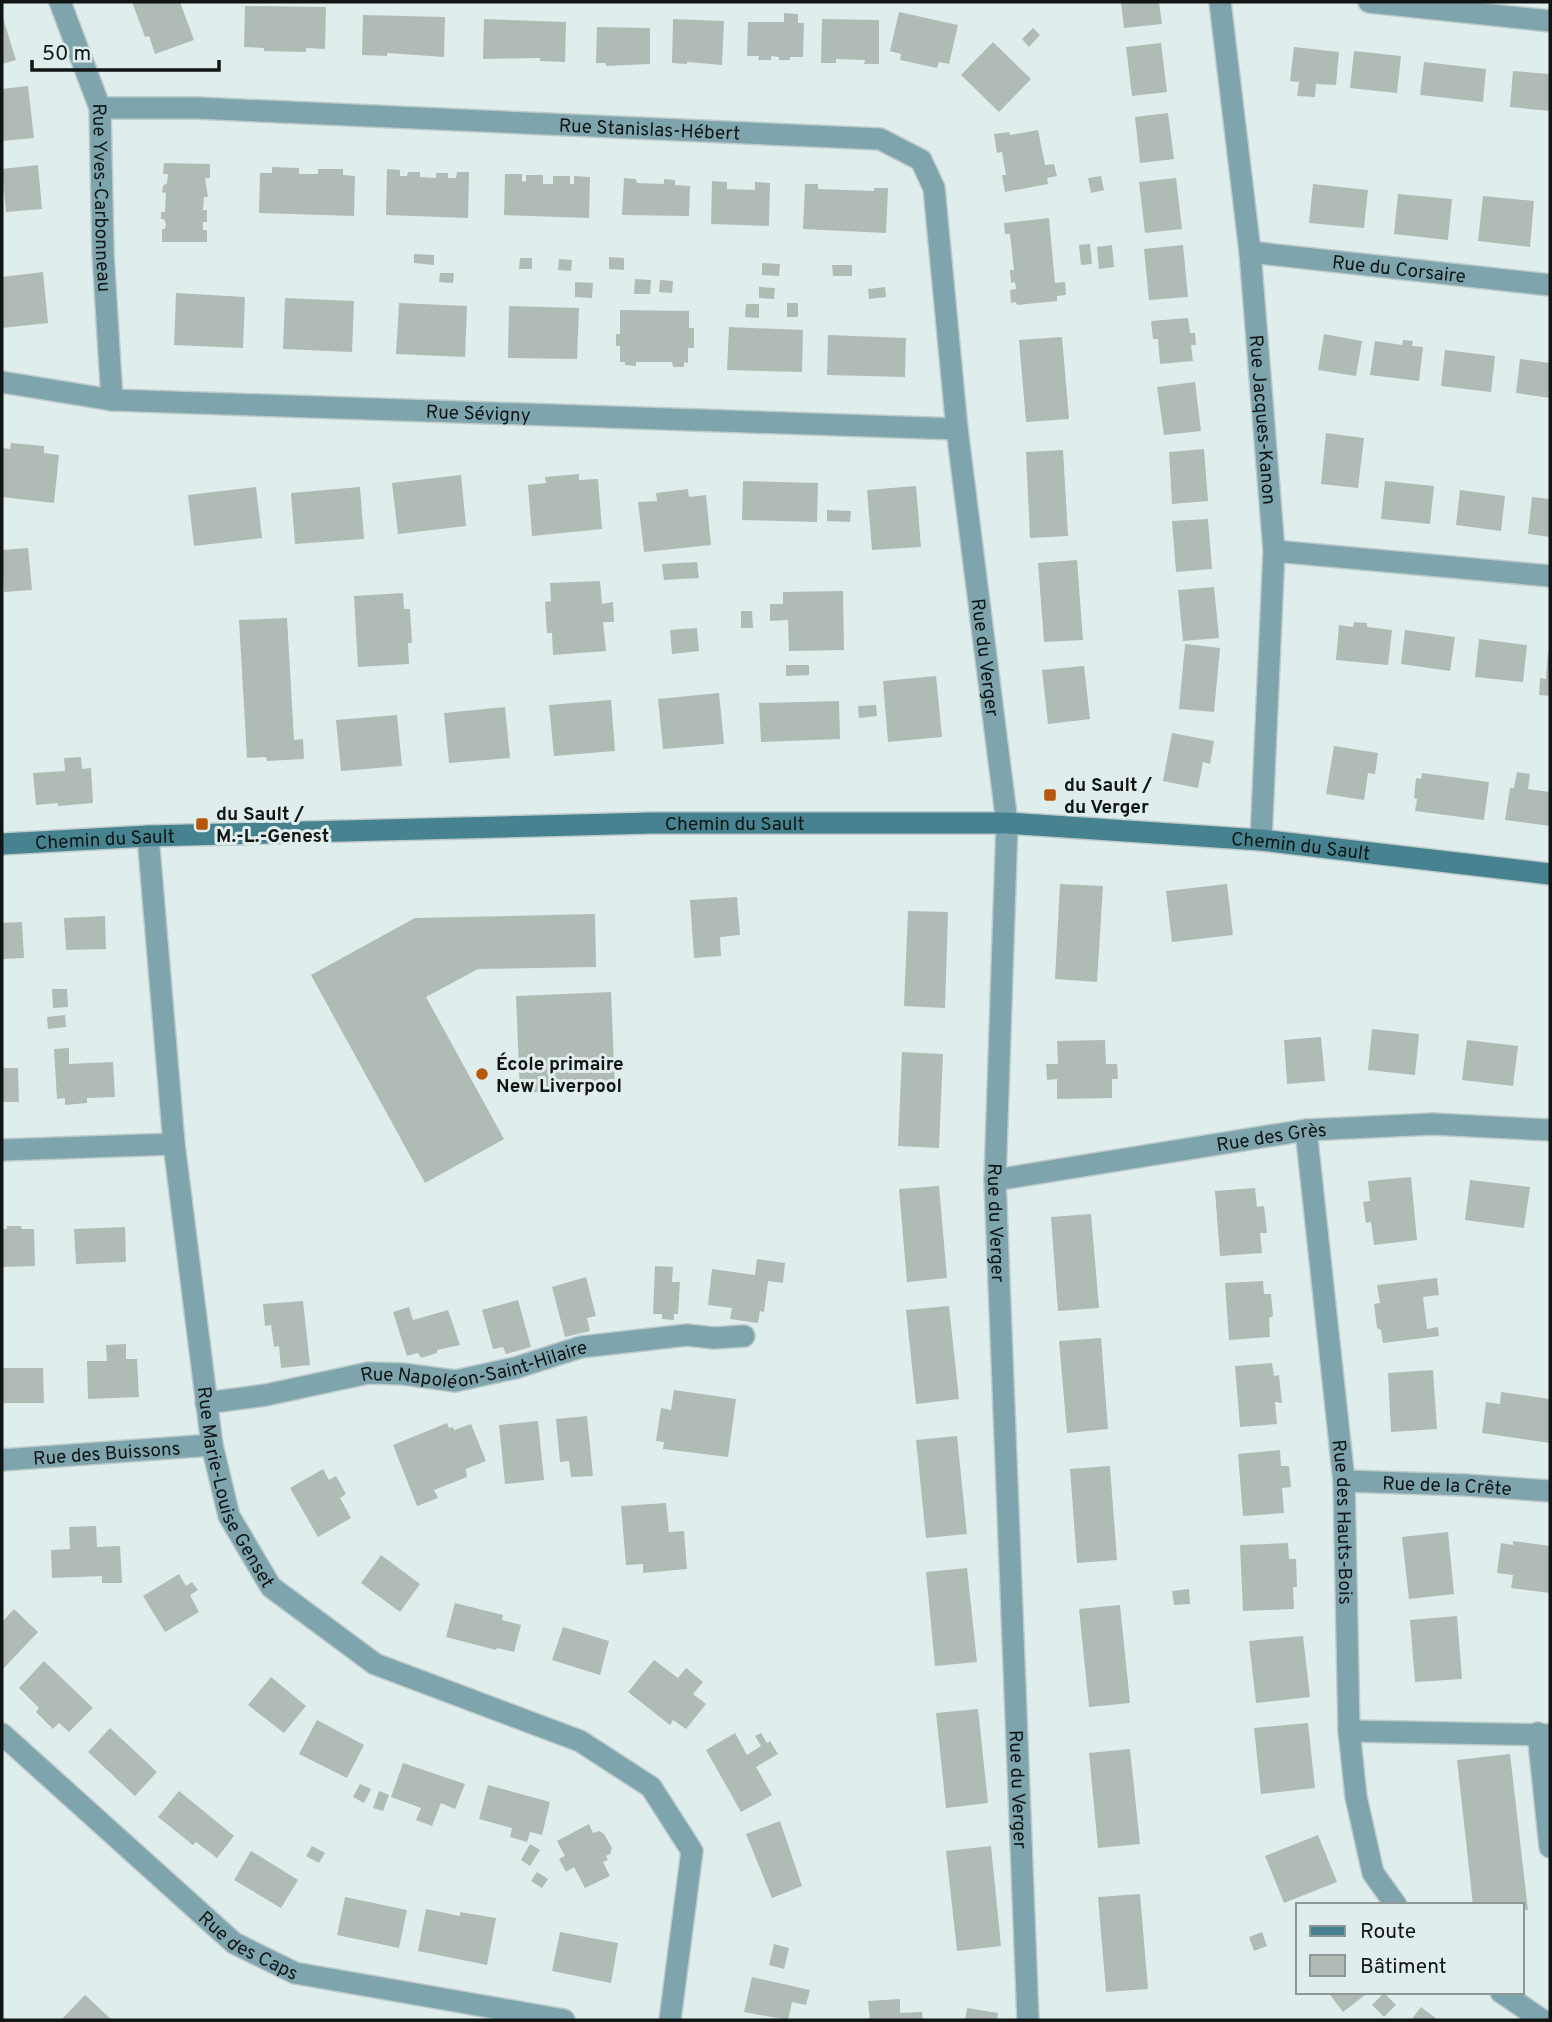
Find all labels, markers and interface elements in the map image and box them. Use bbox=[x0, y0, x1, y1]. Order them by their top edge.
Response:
scale bar bbox=[32, 28, 219, 72]
text: 50 m bbox=[42, 41, 91, 68]
street label: Rue Yves-Carbonneau bbox=[86, 103, 115, 293]
street label: Rue Stanislas-Hébert bbox=[558, 114, 741, 147]
street label: Rue du Corsaire bbox=[1331, 251, 1467, 290]
street label: Rue Jacques-Kanon bbox=[1243, 334, 1280, 506]
street label: Rue Sévigny bbox=[425, 401, 531, 428]
street label: Rue du Verger bbox=[965, 597, 1003, 719]
place label: du Sault / du Verger bbox=[1064, 774, 1152, 820]
marker: du Sault / du Verger bbox=[1042, 787, 1058, 803]
place label: du Sault / M.-L.-Genest bbox=[216, 803, 329, 849]
street label: Chemin du Sault bbox=[665, 813, 805, 837]
marker: du Sault / M.-L.-Genest bbox=[194, 816, 210, 832]
street label: Chemin du Sault bbox=[34, 825, 175, 856]
street label: Chemin du Sault bbox=[1230, 828, 1371, 867]
place label: École primaire New Liverpool bbox=[496, 1052, 624, 1099]
marker: École primaire New Liverpool bbox=[474, 1066, 490, 1082]
street label: Rue des Grès bbox=[1215, 1119, 1327, 1158]
street label: Rue du Verger bbox=[981, 1163, 1009, 1284]
street label: Rue Napoléon-Saint-Hilaire bbox=[358, 1336, 588, 1395]
street label: Rue Marie-Louise Genset bbox=[191, 1385, 279, 1593]
street label: Rue des Buissons bbox=[32, 1437, 181, 1472]
street label: Rue des Hauts-Bois bbox=[1326, 1438, 1356, 1605]
street label: Rue de la Crête bbox=[1382, 1472, 1512, 1502]
street label: Rue du Verger bbox=[1003, 1730, 1031, 1850]
legend bbox=[1296, 1903, 1524, 1994]
street label: Rue des Caps bbox=[193, 1907, 302, 1987]
text: Route bbox=[1360, 1919, 1416, 1946]
text: Bâtiment bbox=[1360, 1954, 1447, 1981]

